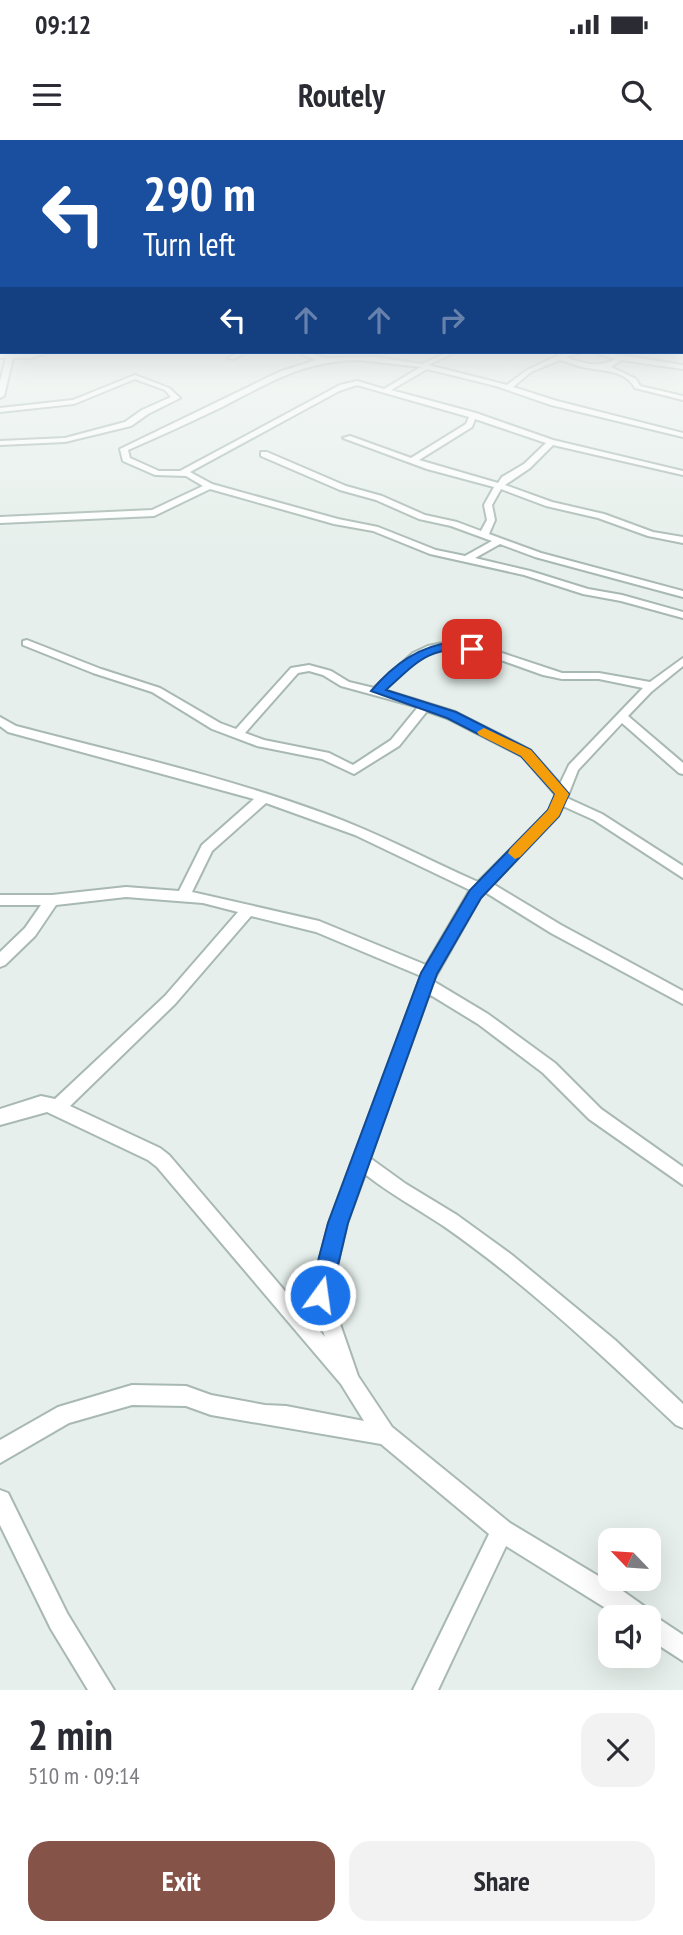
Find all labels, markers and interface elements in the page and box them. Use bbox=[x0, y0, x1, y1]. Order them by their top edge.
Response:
text: 09:12 bbox=[35, 8, 91, 41]
text: Routely bbox=[298, 74, 385, 116]
icon: menu bbox=[28, 76, 66, 114]
icon: search bbox=[617, 76, 655, 114]
text: 290 m bbox=[143, 161, 256, 225]
icon: left bbox=[28, 168, 119, 259]
text: Turn left bbox=[143, 223, 235, 265]
icon: left bbox=[214, 301, 252, 339]
icon: ahead bbox=[287, 301, 325, 339]
icon: ahead bbox=[360, 301, 398, 339]
icon: right bbox=[433, 301, 471, 339]
pin bbox=[442, 619, 502, 679]
icon: arrive bbox=[453, 630, 491, 668]
position arrow bbox=[283, 1258, 357, 1332]
north arrow bbox=[598, 1528, 662, 1591]
map controls bbox=[598, 1528, 661, 1668]
button: sound bbox=[598, 1605, 661, 1668]
text: 2 min bbox=[28, 1707, 113, 1762]
button: close bbox=[581, 1713, 655, 1787]
text: 510 m · 09:14 bbox=[28, 1761, 140, 1790]
button: Exit bbox=[28, 1841, 335, 1921]
button: Share bbox=[349, 1841, 655, 1921]

